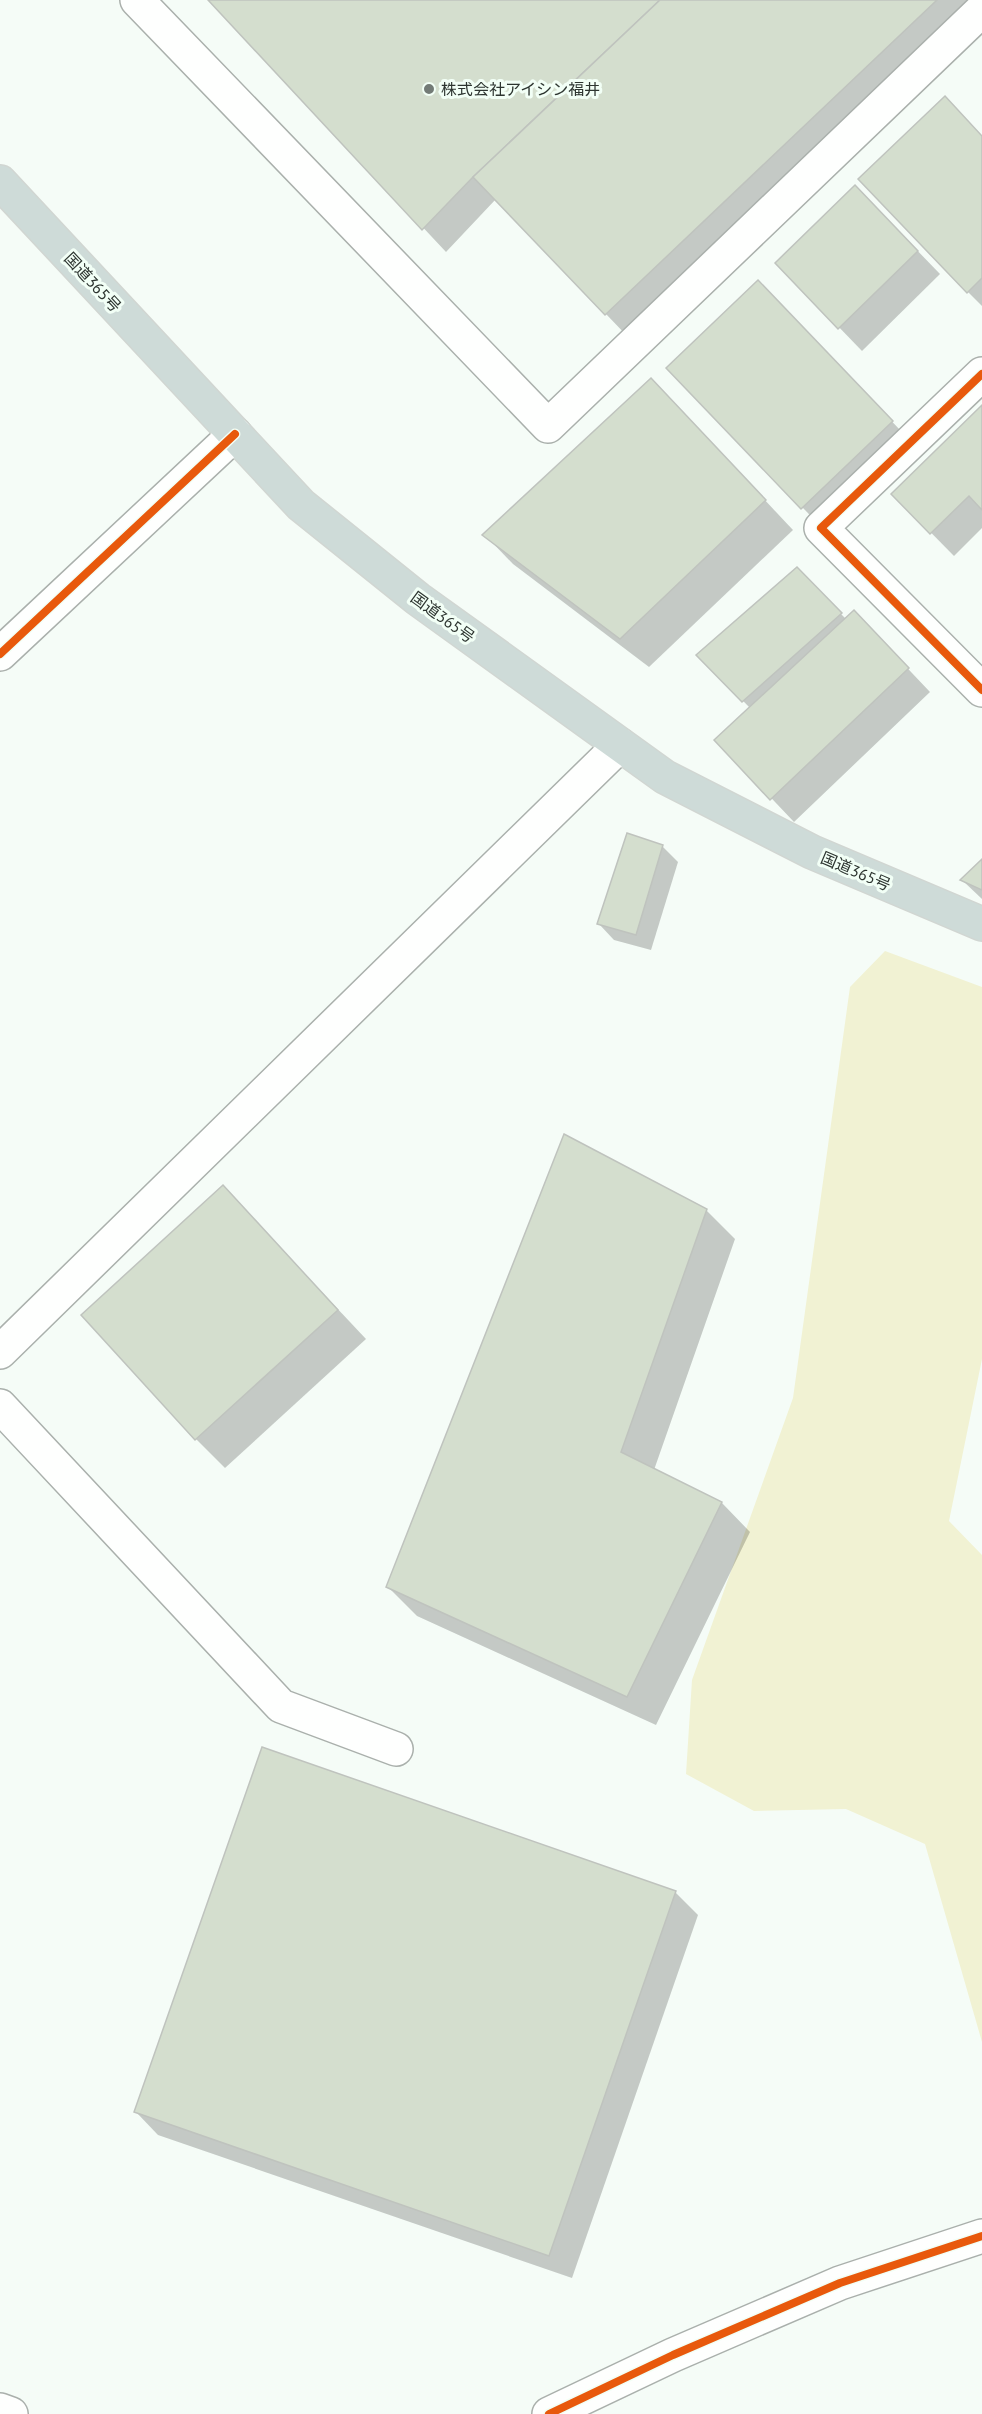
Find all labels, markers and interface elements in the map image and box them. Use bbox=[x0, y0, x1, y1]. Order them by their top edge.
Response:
place label: 株式会社アイシン福井 bbox=[441, 79, 600, 99]
marker: 株式会社アイシン福井 bbox=[422, 82, 436, 96]
street label: 国道365号 bbox=[60, 248, 126, 316]
street label: 国道365号 bbox=[407, 587, 479, 647]
street label: 国道365号 bbox=[818, 847, 894, 895]

